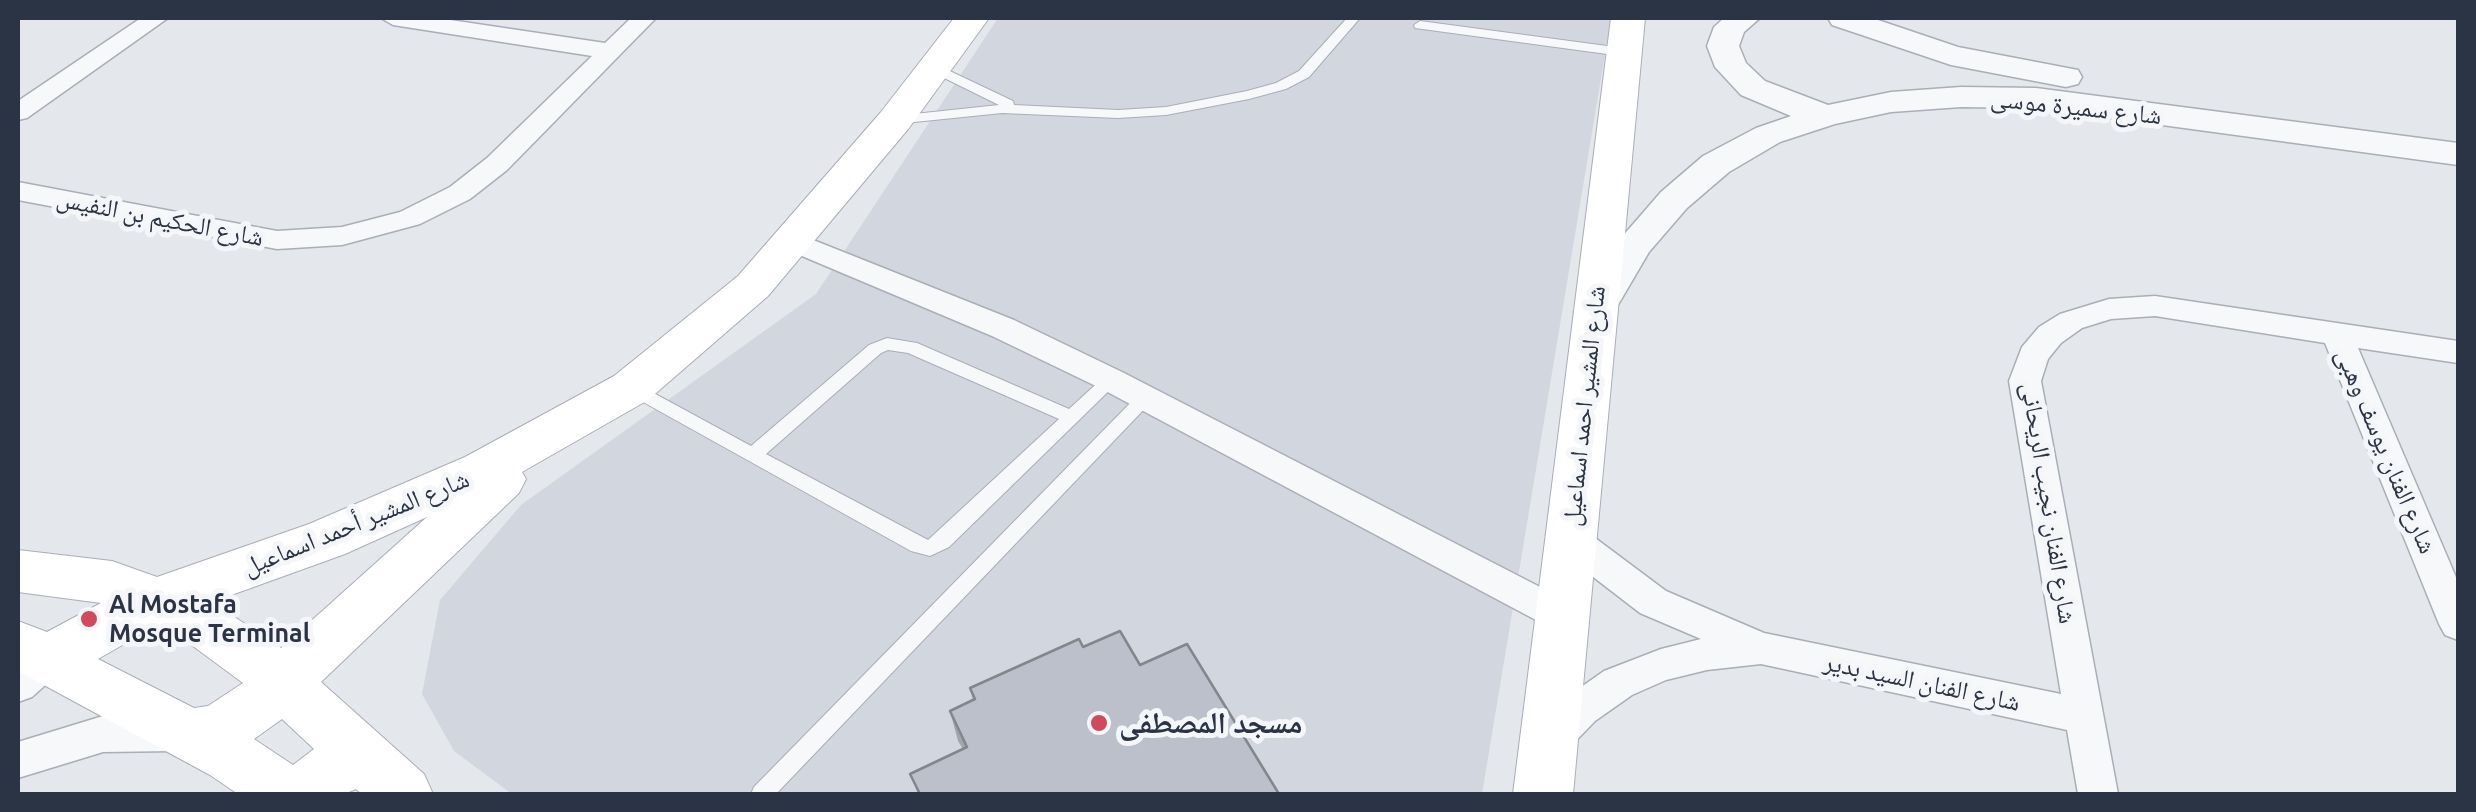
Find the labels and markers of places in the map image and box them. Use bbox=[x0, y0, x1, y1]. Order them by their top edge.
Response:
place label: Al Mostafa Mosque Terminal bbox=[109, 590, 310, 649]
marker: Al Mostafa Mosque Terminal bbox=[78, 608, 100, 630]
place label: مسجد المصطفى bbox=[1119, 705, 1303, 741]
marker: مسجد المصطفى bbox=[1088, 712, 1110, 734]

